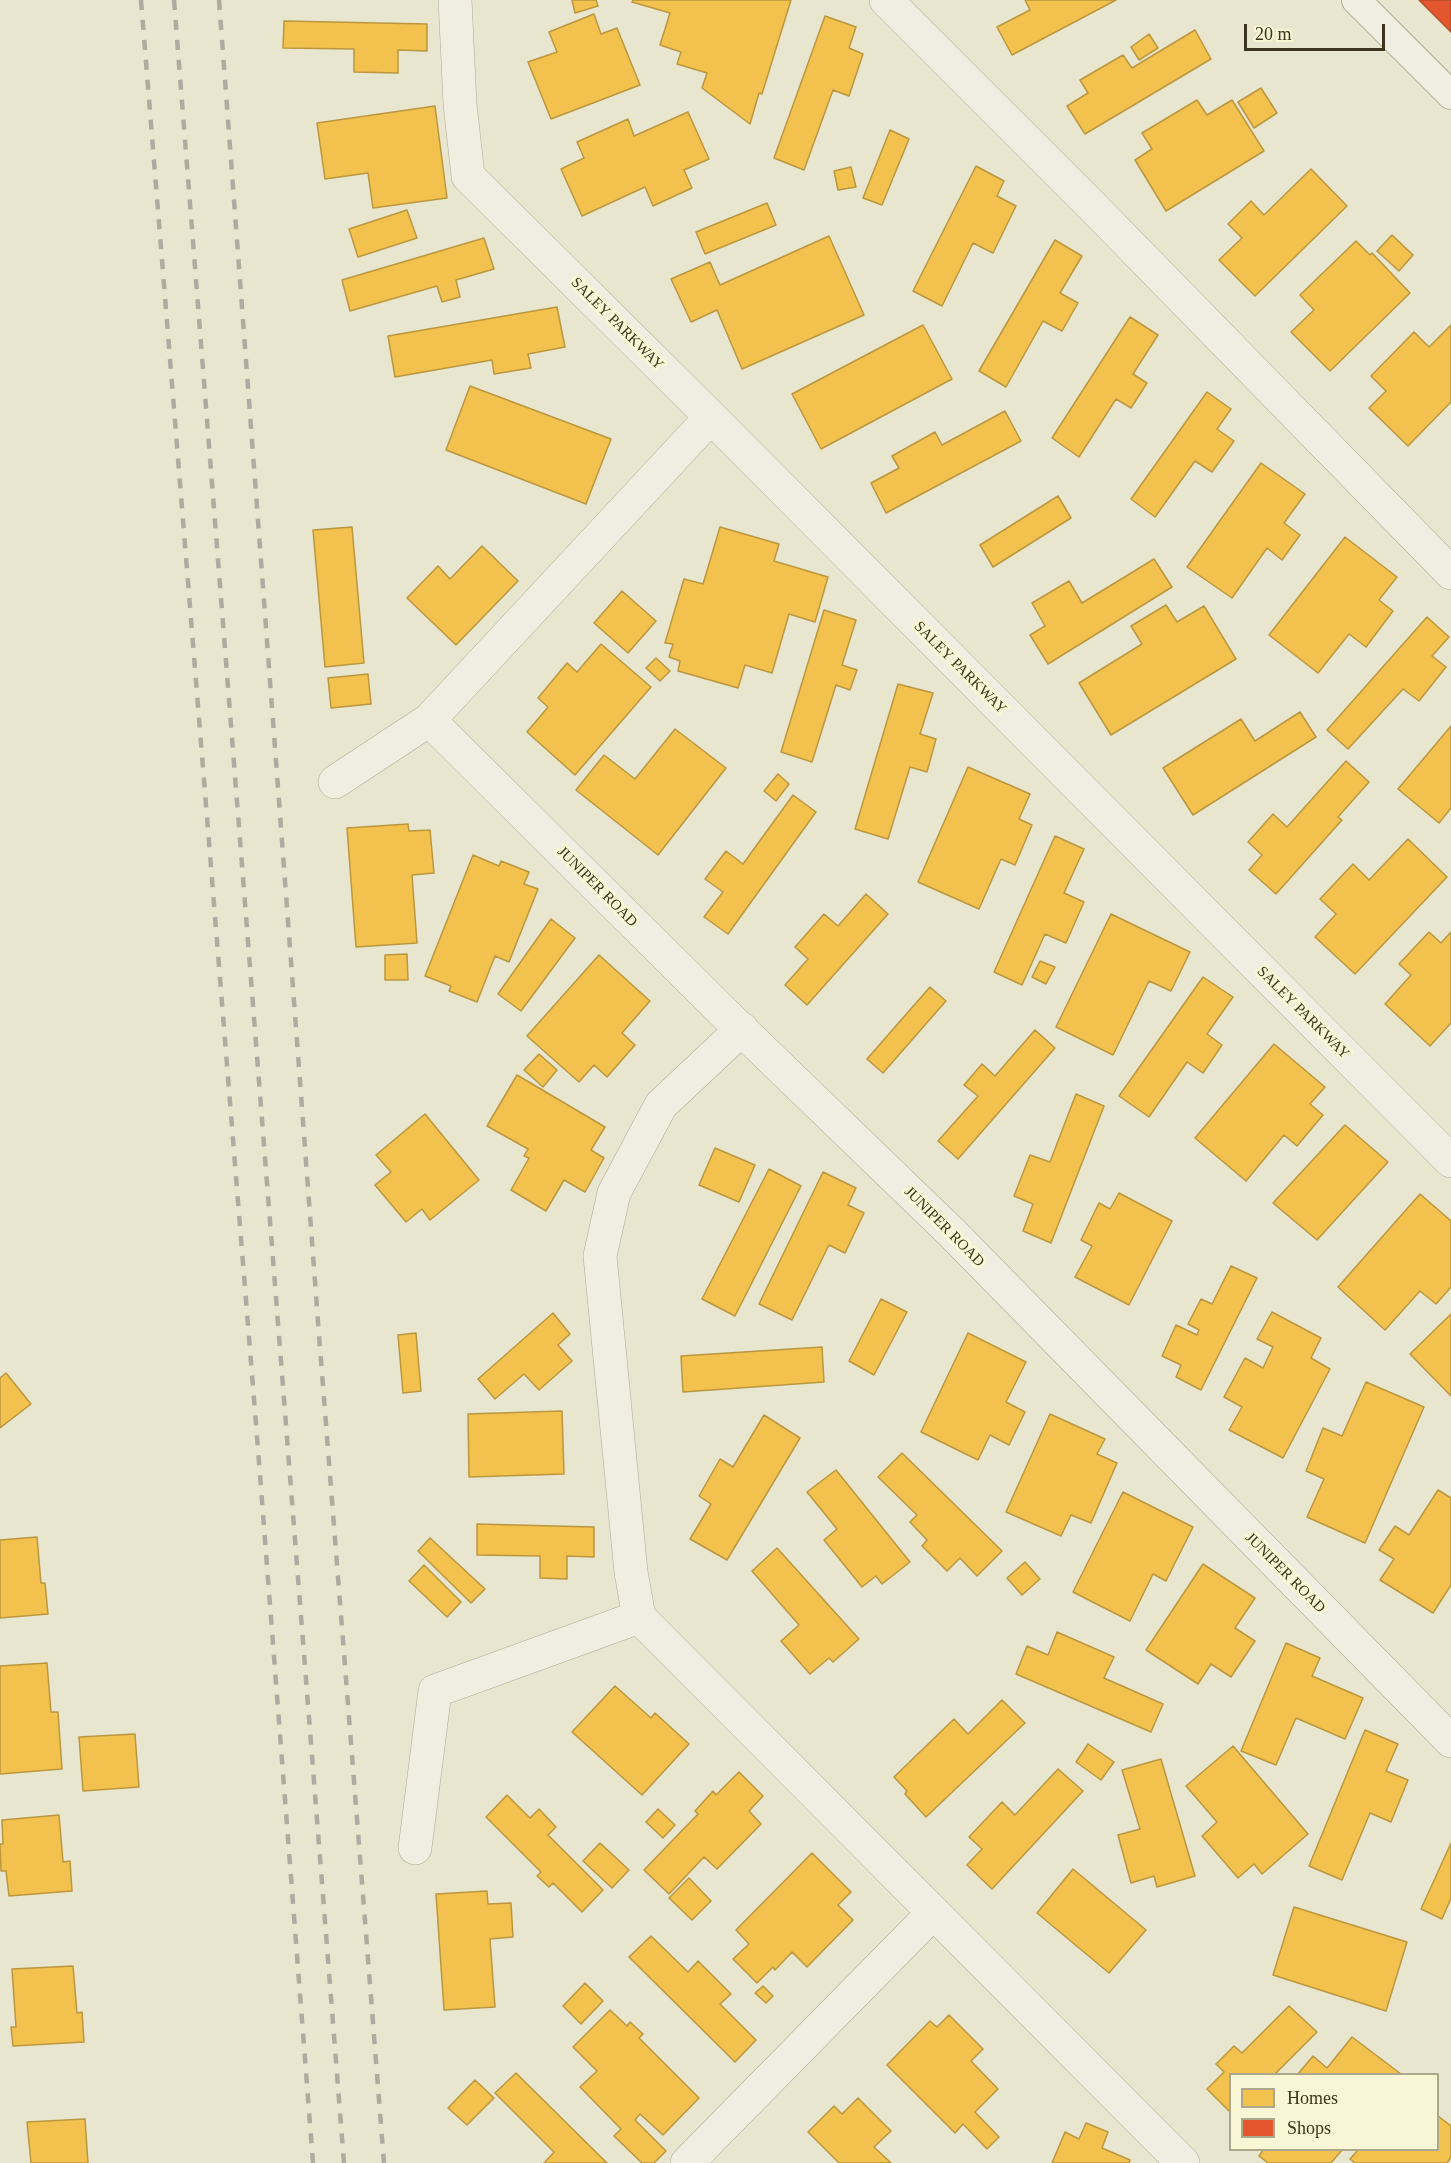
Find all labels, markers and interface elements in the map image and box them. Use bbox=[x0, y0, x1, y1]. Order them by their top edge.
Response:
scale bar bbox=[1247, 12, 1388, 50]
text: 20 m bbox=[1255, 24, 1292, 44]
street label: SALEY PARKWAY bbox=[567, 274, 667, 374]
street label: SALEY PARKWAY bbox=[910, 618, 1010, 718]
street label: JUNIPER ROAD bbox=[553, 843, 641, 931]
street label: SALEY PARKWAY bbox=[1253, 963, 1353, 1063]
street label: JUNIPER ROAD bbox=[900, 1183, 988, 1271]
street label: JUNIPER ROAD bbox=[1241, 1529, 1329, 1617]
legend bbox=[1229, 2073, 1439, 2151]
text: Homes bbox=[1287, 2088, 1338, 2108]
text: Shops bbox=[1287, 2118, 1331, 2138]

